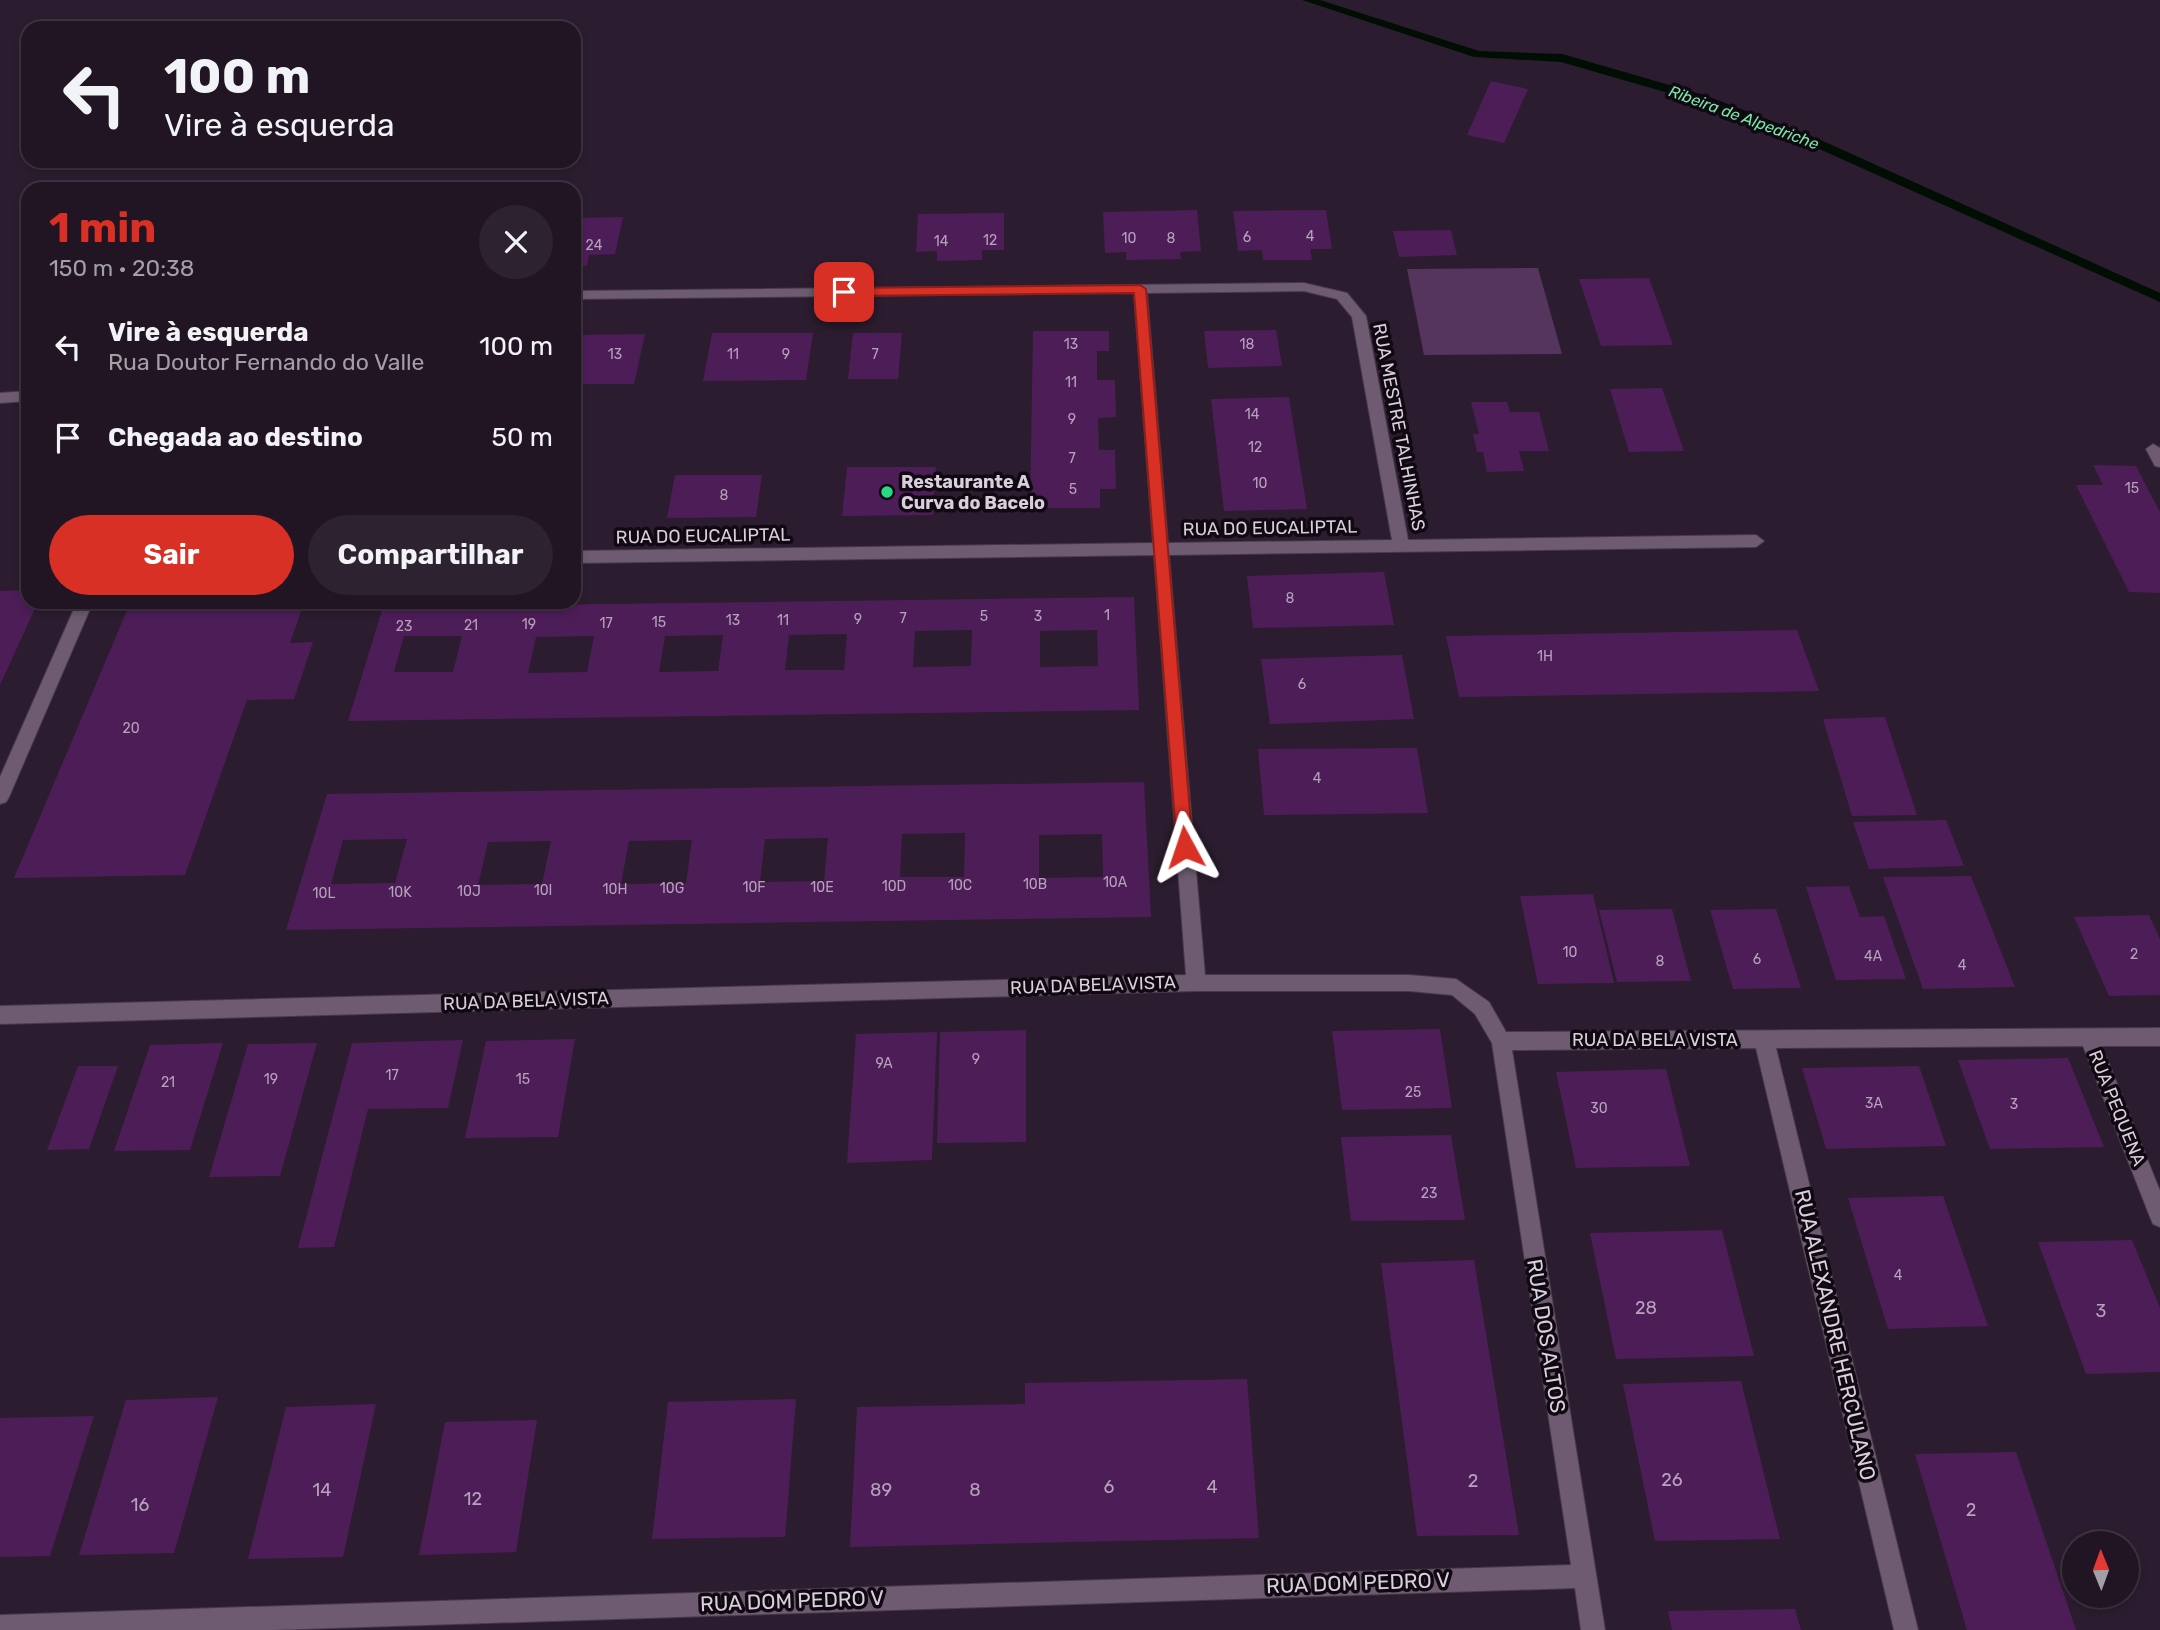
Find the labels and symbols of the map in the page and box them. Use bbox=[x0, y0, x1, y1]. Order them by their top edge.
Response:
water label: Ribeira de Alpedriche bbox=[1666, 81, 1822, 154]
house number: 4 bbox=[1306, 228, 1315, 245]
house number: 6 bbox=[1243, 229, 1251, 246]
house number: 10 bbox=[1122, 230, 1137, 247]
house number: 8 bbox=[1167, 230, 1176, 247]
house number: 12 bbox=[983, 232, 997, 249]
house number: 14 bbox=[934, 233, 949, 250]
house number: 24 bbox=[586, 237, 603, 254]
pin bbox=[814, 262, 874, 322]
street label: RUA MESTRE TALHINHAS bbox=[1368, 321, 1430, 533]
house number: 13 bbox=[1064, 336, 1078, 353]
house number: 18 bbox=[1240, 336, 1255, 353]
house number: 13 bbox=[608, 346, 622, 363]
house number: 11 bbox=[727, 346, 739, 363]
house number: 9 bbox=[782, 346, 790, 363]
house number: 7 bbox=[871, 346, 879, 363]
house number: 11 bbox=[1065, 374, 1077, 391]
house number: 14 bbox=[1245, 406, 1260, 423]
house number: 9 bbox=[1068, 411, 1076, 428]
house number: 12 bbox=[1248, 439, 1262, 456]
house number: 7 bbox=[1068, 450, 1076, 467]
place label: Restaurante A Curva do Bacelo bbox=[901, 471, 1045, 514]
house number: 10 bbox=[1253, 475, 1268, 492]
house number: 15 bbox=[2125, 480, 2139, 497]
house number: 5 bbox=[1069, 481, 1077, 498]
marker: Restaurante A Curva do Bacelo bbox=[879, 484, 895, 500]
house number: 8 bbox=[720, 487, 729, 504]
street label: RUA DO EUCALIPTAL bbox=[1183, 515, 1357, 541]
street label: RUA DO EUCALIPTAL bbox=[616, 523, 790, 549]
house number: 8 bbox=[1286, 590, 1295, 607]
house number: 1 bbox=[1104, 607, 1110, 624]
house number: 5 bbox=[980, 608, 988, 625]
house number: 3 bbox=[1034, 608, 1042, 625]
house number: 7 bbox=[899, 610, 907, 627]
house number: 9 bbox=[854, 611, 862, 628]
house number: 13 bbox=[726, 612, 740, 629]
house number: 11 bbox=[777, 612, 789, 629]
house number: 15 bbox=[652, 614, 666, 631]
house number: 17 bbox=[599, 615, 613, 632]
house number: 19 bbox=[522, 616, 536, 633]
house number: 21 bbox=[464, 617, 478, 634]
house number: 23 bbox=[396, 618, 412, 635]
house number: 1H bbox=[1537, 648, 1553, 665]
house number: 6 bbox=[1298, 676, 1306, 693]
house number: 20 bbox=[122, 720, 140, 737]
house number: 4 bbox=[1313, 770, 1322, 787]
position arrow bbox=[1148, 810, 1222, 884]
house number: 10A bbox=[1103, 874, 1128, 891]
house number: 10B bbox=[1023, 876, 1047, 893]
house number: 10C bbox=[948, 877, 972, 894]
house number: 10D bbox=[882, 878, 906, 895]
house number: 10F bbox=[742, 879, 766, 896]
house number: 10E bbox=[810, 879, 834, 896]
house number: 10G bbox=[660, 880, 684, 897]
house number: 10H bbox=[603, 881, 627, 898]
house number: 10I bbox=[534, 882, 552, 899]
house number: 10J bbox=[457, 883, 481, 900]
house number: 10K bbox=[388, 884, 412, 901]
house number: 10L bbox=[313, 885, 335, 902]
house number: 10 bbox=[1563, 944, 1578, 961]
house number: 2 bbox=[2130, 946, 2138, 963]
house number: 4A bbox=[1864, 948, 1883, 965]
house number: 6 bbox=[1753, 951, 1761, 968]
house number: 8 bbox=[1656, 953, 1665, 970]
house number: 4 bbox=[1958, 957, 1967, 974]
street label: RUA DA BELA VISTA bbox=[1010, 971, 1176, 999]
street label: RUA DA BELA VISTA bbox=[443, 987, 609, 1015]
street label: RUA DA BELA VISTA bbox=[1572, 1029, 1738, 1051]
street label: RUA PEQUENA bbox=[2084, 1047, 2150, 1169]
house number: 9 bbox=[972, 1051, 980, 1068]
house number: 9A bbox=[875, 1055, 893, 1072]
house number: 17 bbox=[385, 1067, 399, 1084]
house number: 19 bbox=[264, 1071, 278, 1088]
house number: 15 bbox=[516, 1071, 530, 1088]
house number: 21 bbox=[161, 1074, 175, 1091]
house number: 25 bbox=[1405, 1084, 1421, 1101]
house number: 3A bbox=[1865, 1095, 1884, 1112]
house number: 3 bbox=[2010, 1096, 2018, 1113]
house number: 30 bbox=[1590, 1100, 1608, 1117]
house number: 23 bbox=[1421, 1185, 1437, 1202]
street label: RUA ALEXANDRE HERCULANO bbox=[1790, 1187, 1881, 1483]
street label: RUA DOS ALTOS bbox=[1522, 1257, 1571, 1415]
house number: 4 bbox=[1894, 1267, 1903, 1284]
house number: 28 bbox=[1635, 1297, 1657, 1319]
house number: 3 bbox=[2096, 1300, 2106, 1322]
house number: 26 bbox=[1661, 1469, 1683, 1491]
house number: 2 bbox=[1468, 1470, 1478, 1492]
house number: 6 bbox=[1104, 1476, 1115, 1498]
house number: 4 bbox=[1206, 1476, 1218, 1498]
house number: 14 bbox=[313, 1479, 331, 1501]
house number: 89 bbox=[870, 1479, 892, 1501]
house number: 8 bbox=[969, 1479, 981, 1501]
house number: 12 bbox=[464, 1488, 482, 1510]
house number: 16 bbox=[131, 1494, 149, 1516]
house number: 2 bbox=[1966, 1499, 1976, 1521]
north arrow bbox=[2062, 1531, 2138, 1608]
street label: RUA DOM PEDRO V bbox=[1265, 1567, 1451, 1598]
street label: RUA DOM PEDRO V bbox=[699, 1585, 885, 1616]

